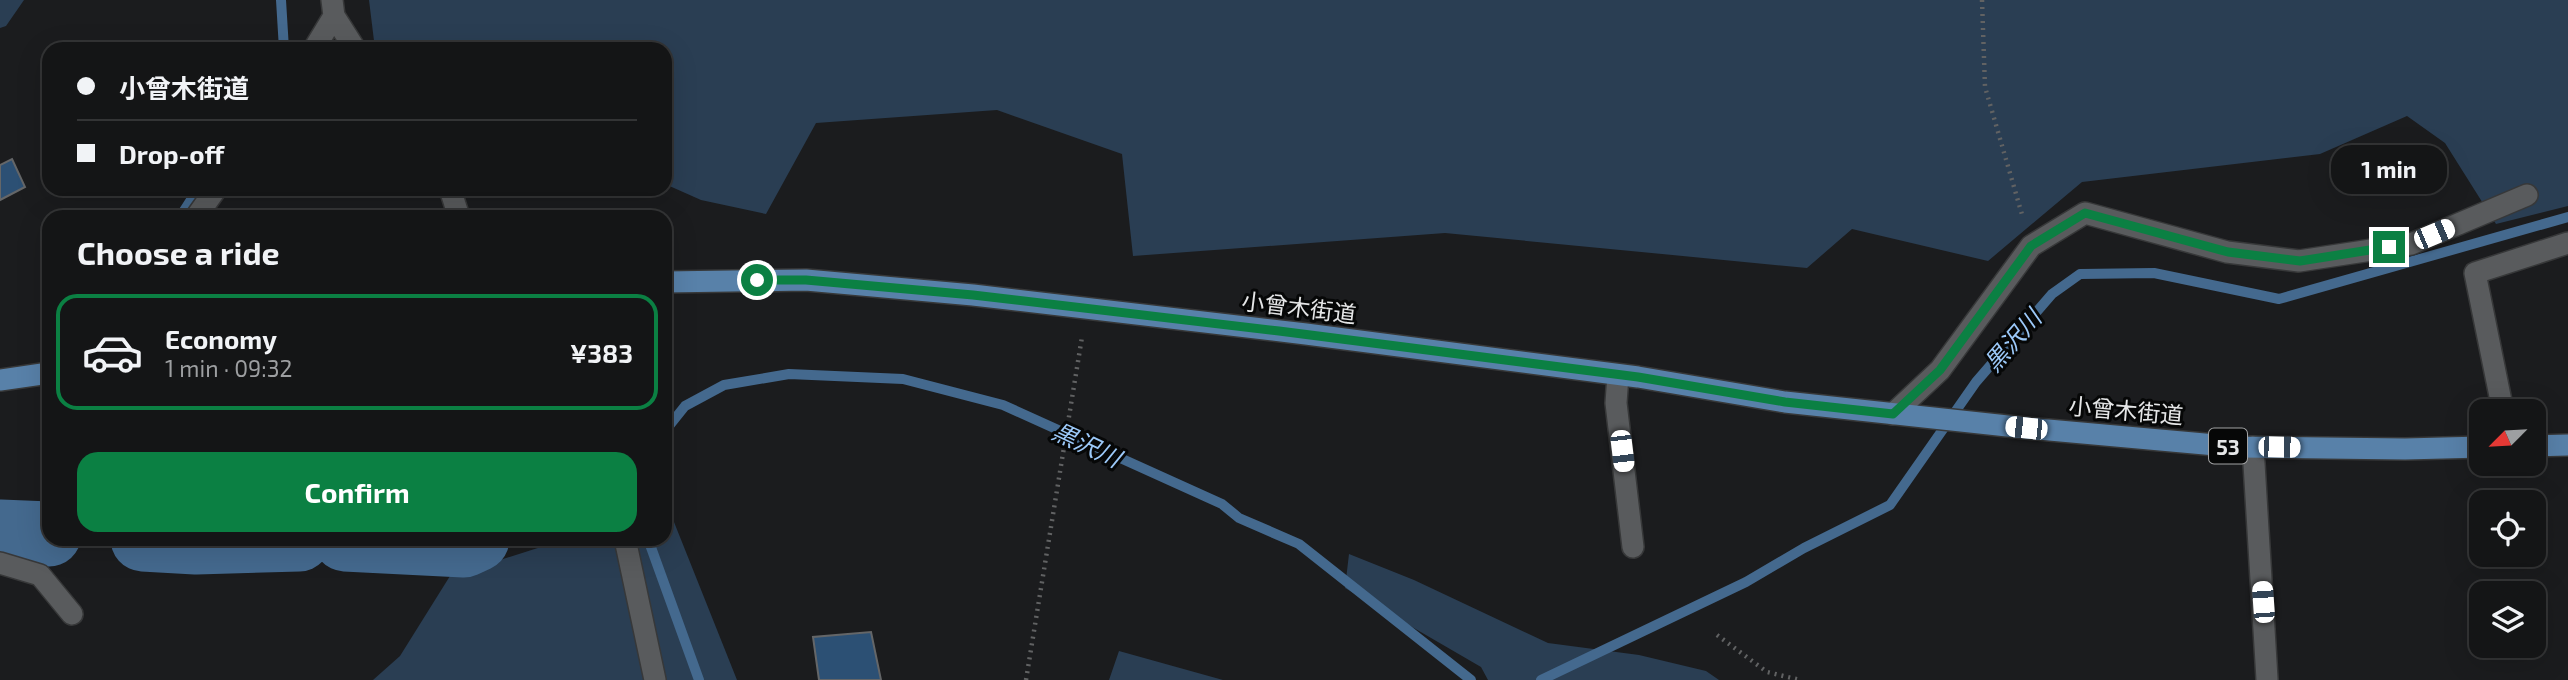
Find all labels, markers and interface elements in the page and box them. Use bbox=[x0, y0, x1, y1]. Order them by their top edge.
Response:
text: 小曾木街道 bbox=[119, 72, 249, 103]
text: Drop-off bbox=[119, 138, 224, 169]
callout: 1 min bbox=[2331, 146, 2447, 194]
text: 1 min bbox=[2361, 155, 2417, 183]
car bbox=[2411, 216, 2458, 252]
route end bbox=[2373, 231, 2405, 263]
text: Choose a ride bbox=[77, 233, 280, 271]
route start bbox=[741, 264, 773, 296]
street label: 小曾木街道 bbox=[1240, 286, 1358, 328]
water label: 黒沢川 bbox=[1977, 301, 2049, 377]
icon: car bbox=[81, 321, 144, 384]
text: Economy bbox=[165, 323, 277, 354]
text: ¥383 bbox=[570, 337, 633, 368]
text: 1 min · 09:32 bbox=[165, 354, 292, 382]
street label: 小曾木街道 bbox=[2067, 391, 2185, 429]
north arrow bbox=[2469, 399, 2546, 476]
map controls bbox=[2469, 399, 2546, 658]
car bbox=[2005, 415, 2048, 441]
water label: 黒沢川 bbox=[1048, 416, 1128, 474]
road number: 53 bbox=[2209, 428, 2247, 464]
car bbox=[1610, 429, 1635, 473]
car bbox=[2258, 436, 2301, 458]
button: Confirm bbox=[77, 452, 637, 532]
button: locate bbox=[2469, 490, 2546, 567]
car bbox=[2252, 580, 2275, 624]
button: layers bbox=[2469, 581, 2546, 658]

